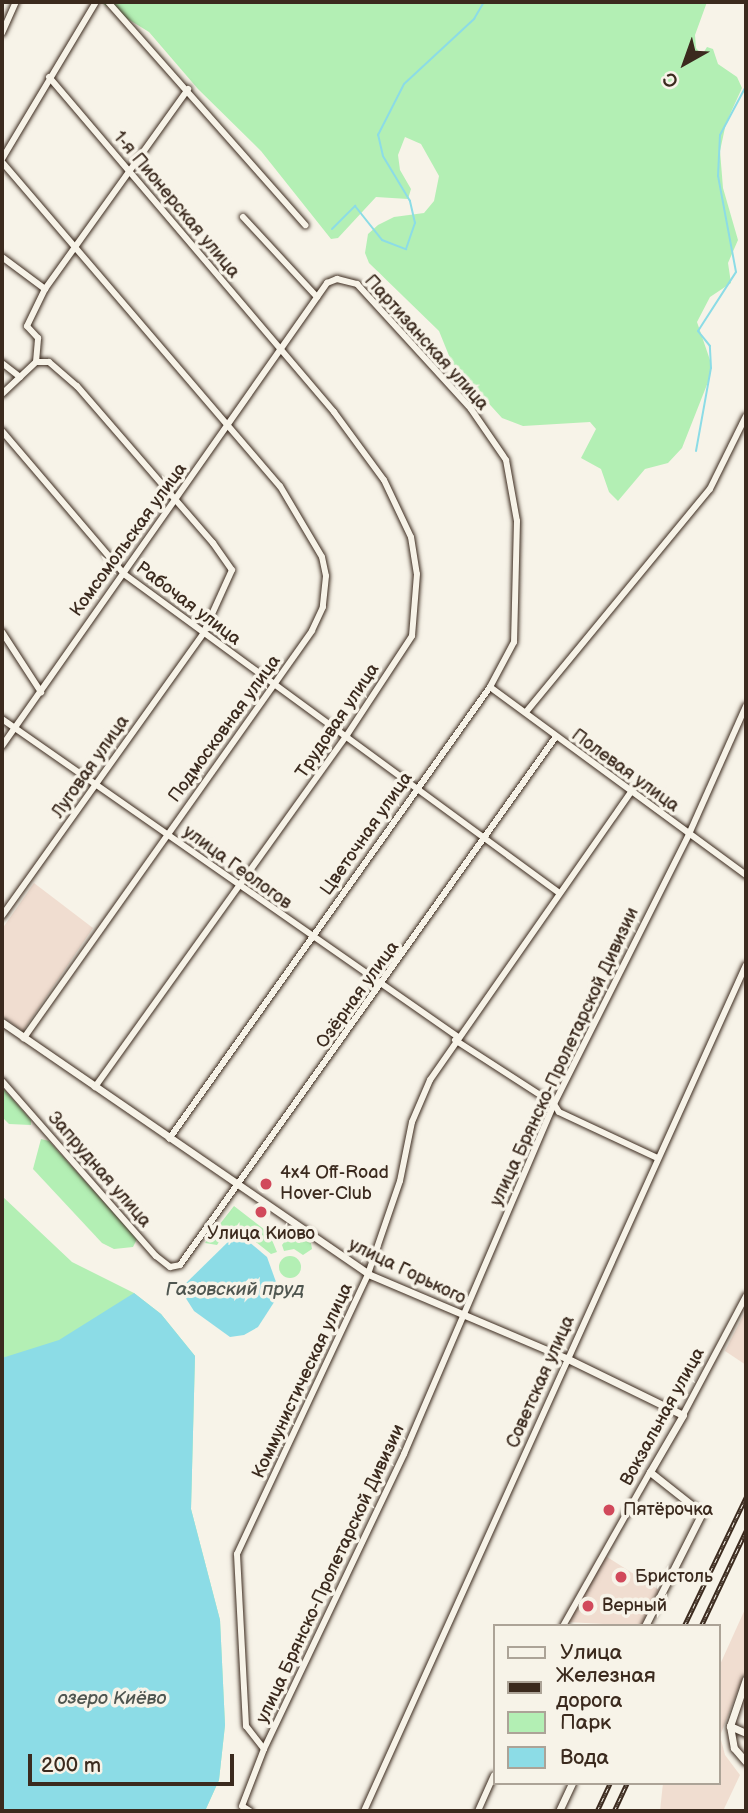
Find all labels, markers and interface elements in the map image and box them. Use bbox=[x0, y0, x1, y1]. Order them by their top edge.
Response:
north arrow bbox=[650, 28, 720, 98]
text: С bbox=[659, 66, 684, 93]
street label: 1-я Пионерская улица bbox=[108, 127, 244, 283]
street label: Партизанская улица bbox=[359, 271, 493, 415]
street label: Комсомольская улица bbox=[66, 459, 192, 621]
street label: Рабочая улица bbox=[131, 557, 245, 651]
street label: Подмосковная улица bbox=[164, 651, 286, 807]
street label: Трудовая улица bbox=[292, 659, 384, 783]
street label: Луговая улица bbox=[48, 711, 134, 823]
street label: Полевая улица bbox=[567, 725, 683, 817]
street label: Цветочная улица bbox=[316, 768, 418, 900]
street label: улица Геологов bbox=[179, 821, 295, 915]
street label: улица Брянско-Пролетарской Дивизии bbox=[486, 904, 644, 1210]
street label: Озёрная улица bbox=[312, 937, 404, 1053]
street label: Запрудная улица bbox=[43, 1108, 155, 1232]
place label: 4x4 Off-Road Hover-Club bbox=[280, 1163, 389, 1206]
marker: 4x4 Off-Road Hover-Club bbox=[258, 1176, 274, 1192]
marker: Улица Киово bbox=[253, 1204, 269, 1220]
place label: Улица Киово bbox=[207, 1223, 315, 1245]
street label: улица Горького bbox=[345, 1234, 469, 1310]
water label: Газовский пруд bbox=[166, 1279, 304, 1301]
street label: Коммунистическая улица bbox=[248, 1280, 358, 1482]
street label: Советская улица bbox=[502, 1313, 580, 1451]
street label: Вокзальная улица bbox=[616, 1344, 710, 1490]
street label: улица Брянско-Пролетарской Дивизии bbox=[252, 1421, 410, 1727]
place label: Пятёрочка bbox=[623, 1499, 713, 1521]
marker: Пятёрочка bbox=[601, 1502, 617, 1518]
place label: Бристоль bbox=[635, 1566, 713, 1588]
marker: Бристоль bbox=[613, 1569, 629, 1585]
place label: Верный bbox=[602, 1595, 667, 1617]
marker: Верный bbox=[580, 1598, 596, 1614]
legend bbox=[492, 1624, 720, 1785]
text: Улица bbox=[560, 1640, 622, 1665]
text: Железная дорога bbox=[556, 1663, 656, 1713]
water label: озеро Киёво bbox=[58, 1688, 166, 1710]
text: Парк bbox=[560, 1710, 611, 1735]
scale bar bbox=[32, 1740, 238, 1784]
text: Вода bbox=[560, 1745, 609, 1770]
text: 200 m bbox=[41, 1753, 101, 1778]

